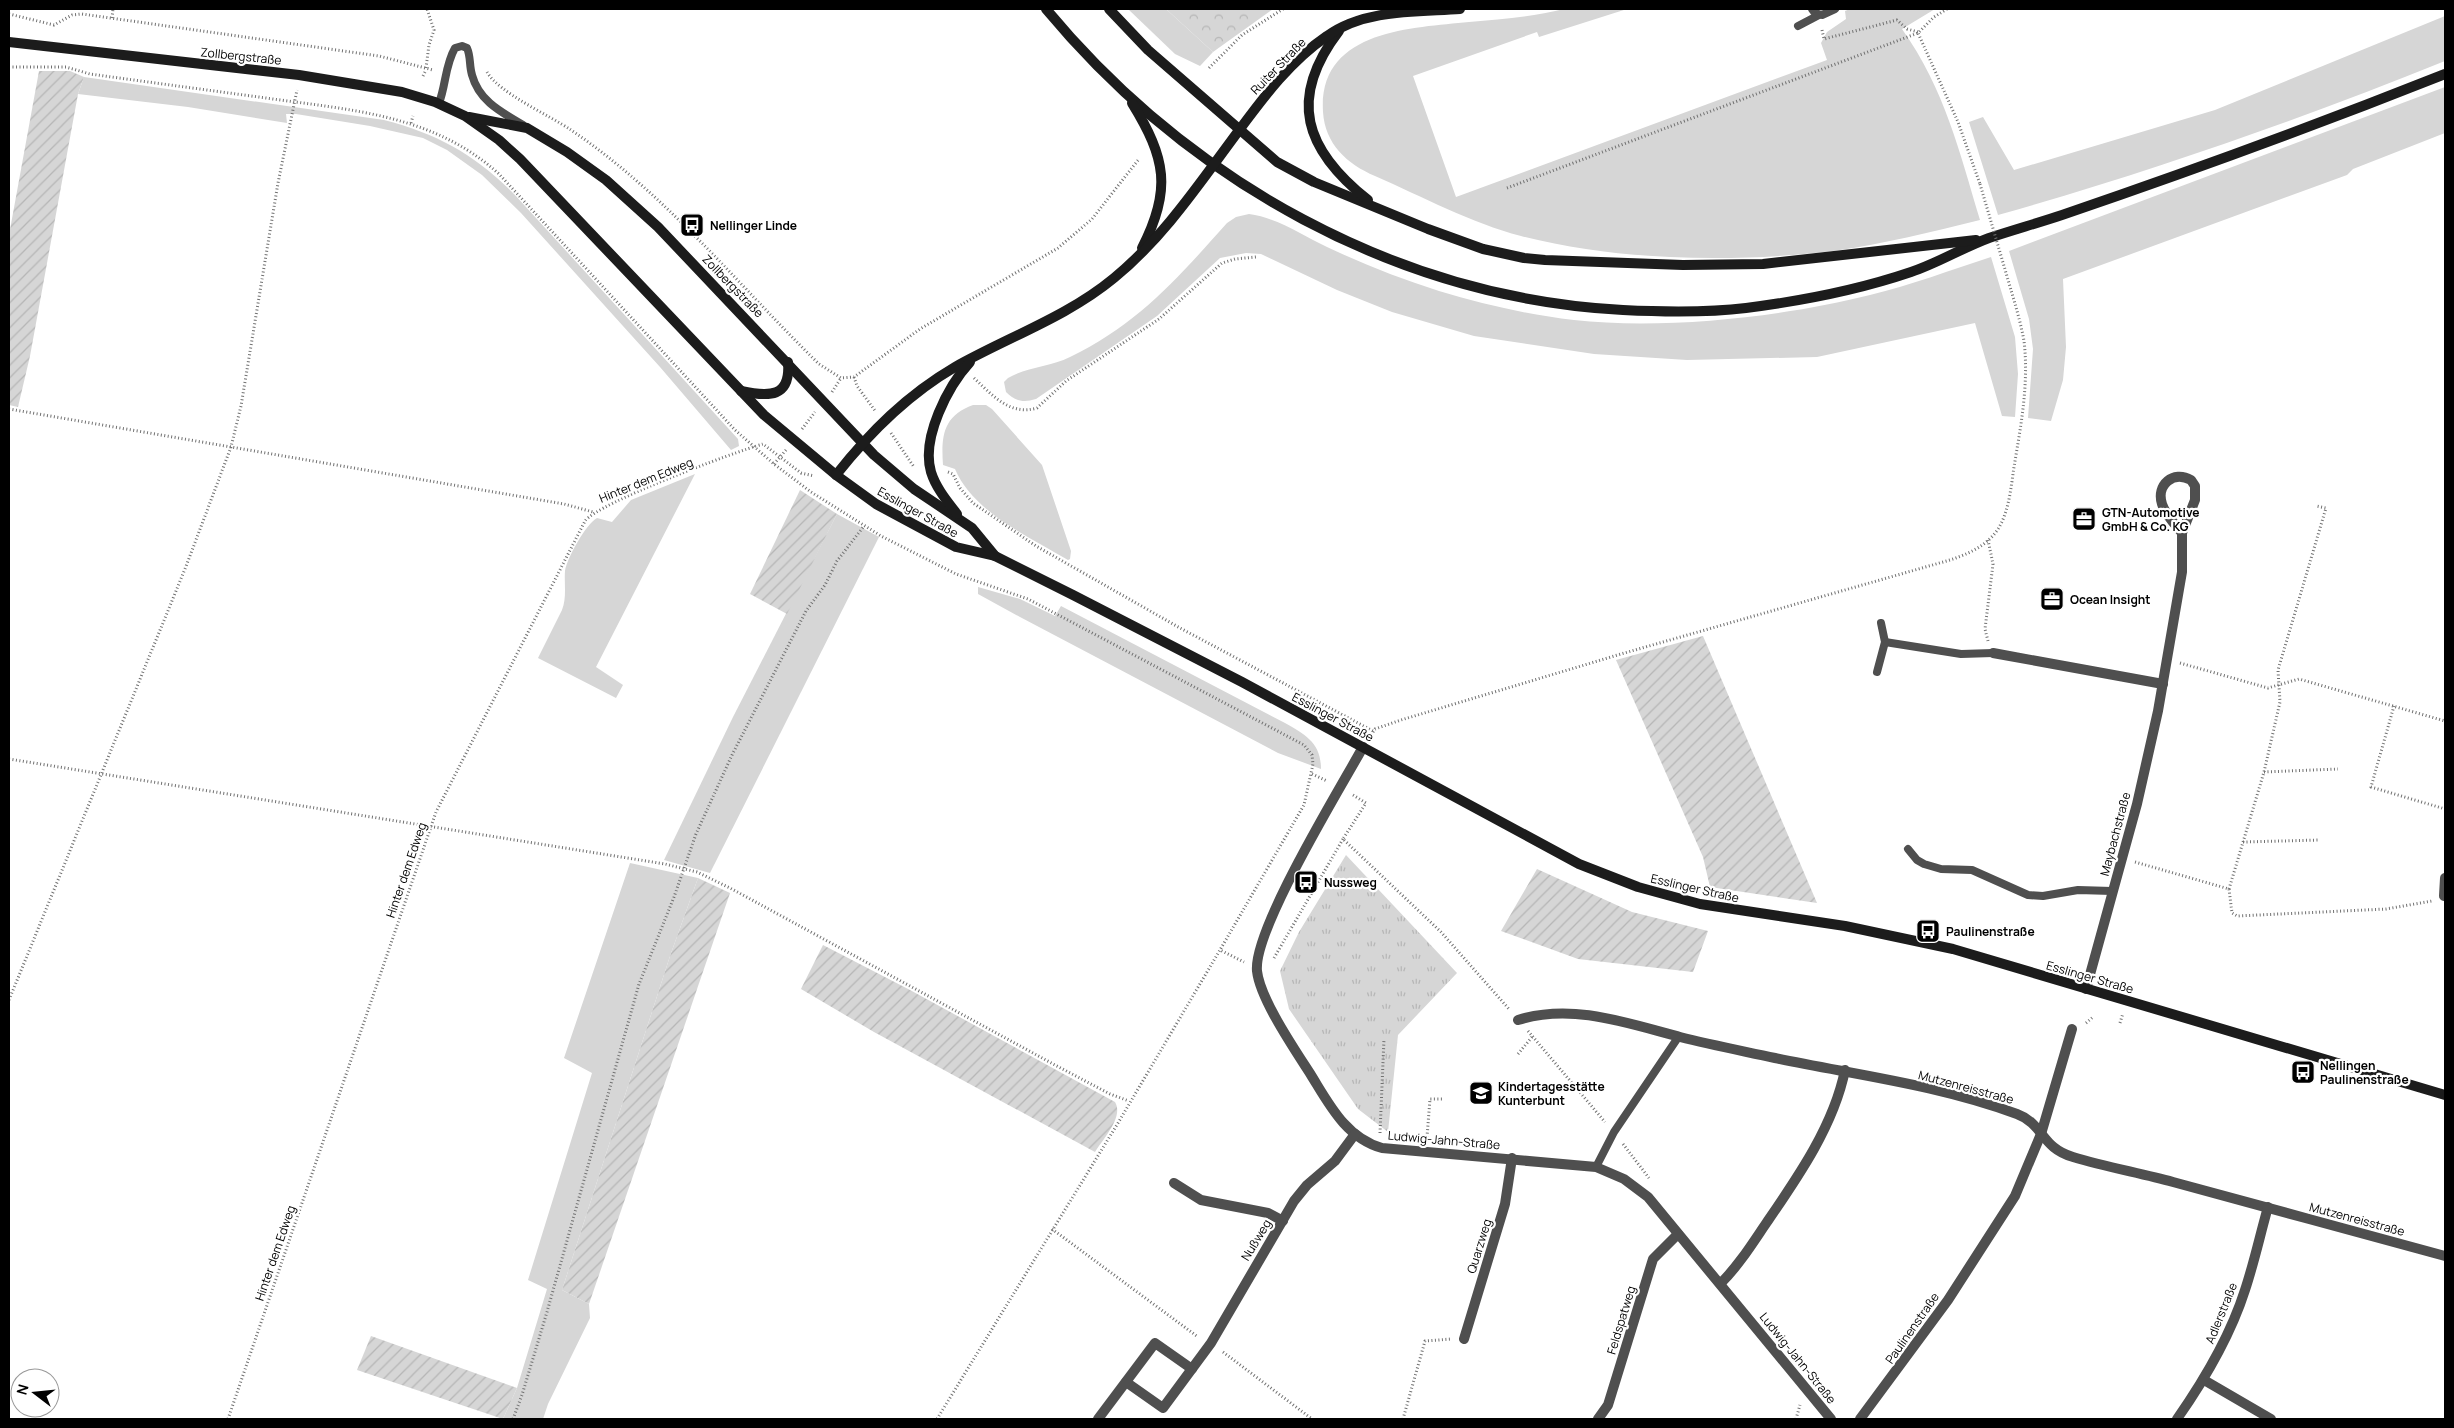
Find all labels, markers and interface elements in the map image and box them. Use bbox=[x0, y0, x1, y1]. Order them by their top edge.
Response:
street label: Ruiter Straße bbox=[1247, 34, 1309, 98]
street label: Zollbergstraße bbox=[200, 43, 282, 69]
bus stop icon: Nellinger Linde bbox=[679, 212, 705, 238]
place label: Nellinger Linde bbox=[710, 217, 797, 234]
street label: Zollbergstraße bbox=[699, 251, 767, 321]
street label: Hinter dem Edweg bbox=[596, 453, 696, 507]
street label: Esslinger Straße bbox=[874, 483, 962, 541]
place label: GTN-Automotive GmbH & Co. KG bbox=[2102, 504, 2200, 535]
office icon: GTN-Automotive GmbH & Co. KG bbox=[2071, 506, 2097, 532]
office icon: Ocean Insight bbox=[2039, 586, 2065, 612]
place label: Ocean Insight bbox=[2070, 591, 2150, 608]
street label: Esslinger Straße bbox=[1289, 688, 1377, 746]
street label: Maybachstraße bbox=[2096, 790, 2134, 878]
street label: Hinter dem Edweg bbox=[382, 820, 430, 920]
bus stop icon: Nussweg bbox=[1293, 869, 1319, 895]
street label: Esslinger Straße bbox=[1649, 870, 1741, 906]
place label: Nussweg bbox=[1324, 874, 1377, 891]
bus stop icon: Paulinenstraße bbox=[1915, 918, 1941, 944]
place label: Paulinenstraße bbox=[1946, 923, 2035, 940]
street label: Esslinger Straße bbox=[2044, 956, 2136, 998]
place label: Nellingen Paulinenstraße bbox=[2320, 1057, 2409, 1088]
bus stop icon: Nellingen Paulinenstraße bbox=[2290, 1059, 2316, 1085]
street label: Mutzenreisstraße bbox=[1916, 1066, 2016, 1108]
place label: Kindertagesstätte Kunterbunt bbox=[1498, 1078, 1605, 1109]
school or university icon: Kindertagesstätte Kunterbunt bbox=[1468, 1080, 1494, 1106]
street label: Ludwig-Jahn-Straße bbox=[1387, 1127, 1501, 1153]
street label: Mutzenreisstraße bbox=[2307, 1198, 2407, 1240]
street label: Hinter dem Edweg bbox=[251, 1203, 299, 1303]
street label: Nußweg bbox=[1237, 1216, 1275, 1264]
street label: Quarzweg bbox=[1463, 1217, 1495, 1275]
street label: Adlerstraße bbox=[2201, 1280, 2241, 1346]
street label: Feldspatweg bbox=[1603, 1284, 1639, 1356]
street label: Paulinenstraße bbox=[1881, 1289, 1943, 1367]
street label: Ludwig-Jahn-Straße bbox=[1756, 1309, 1840, 1407]
north arrow bbox=[10, 1368, 60, 1418]
text: N bbox=[12, 1382, 33, 1397]

